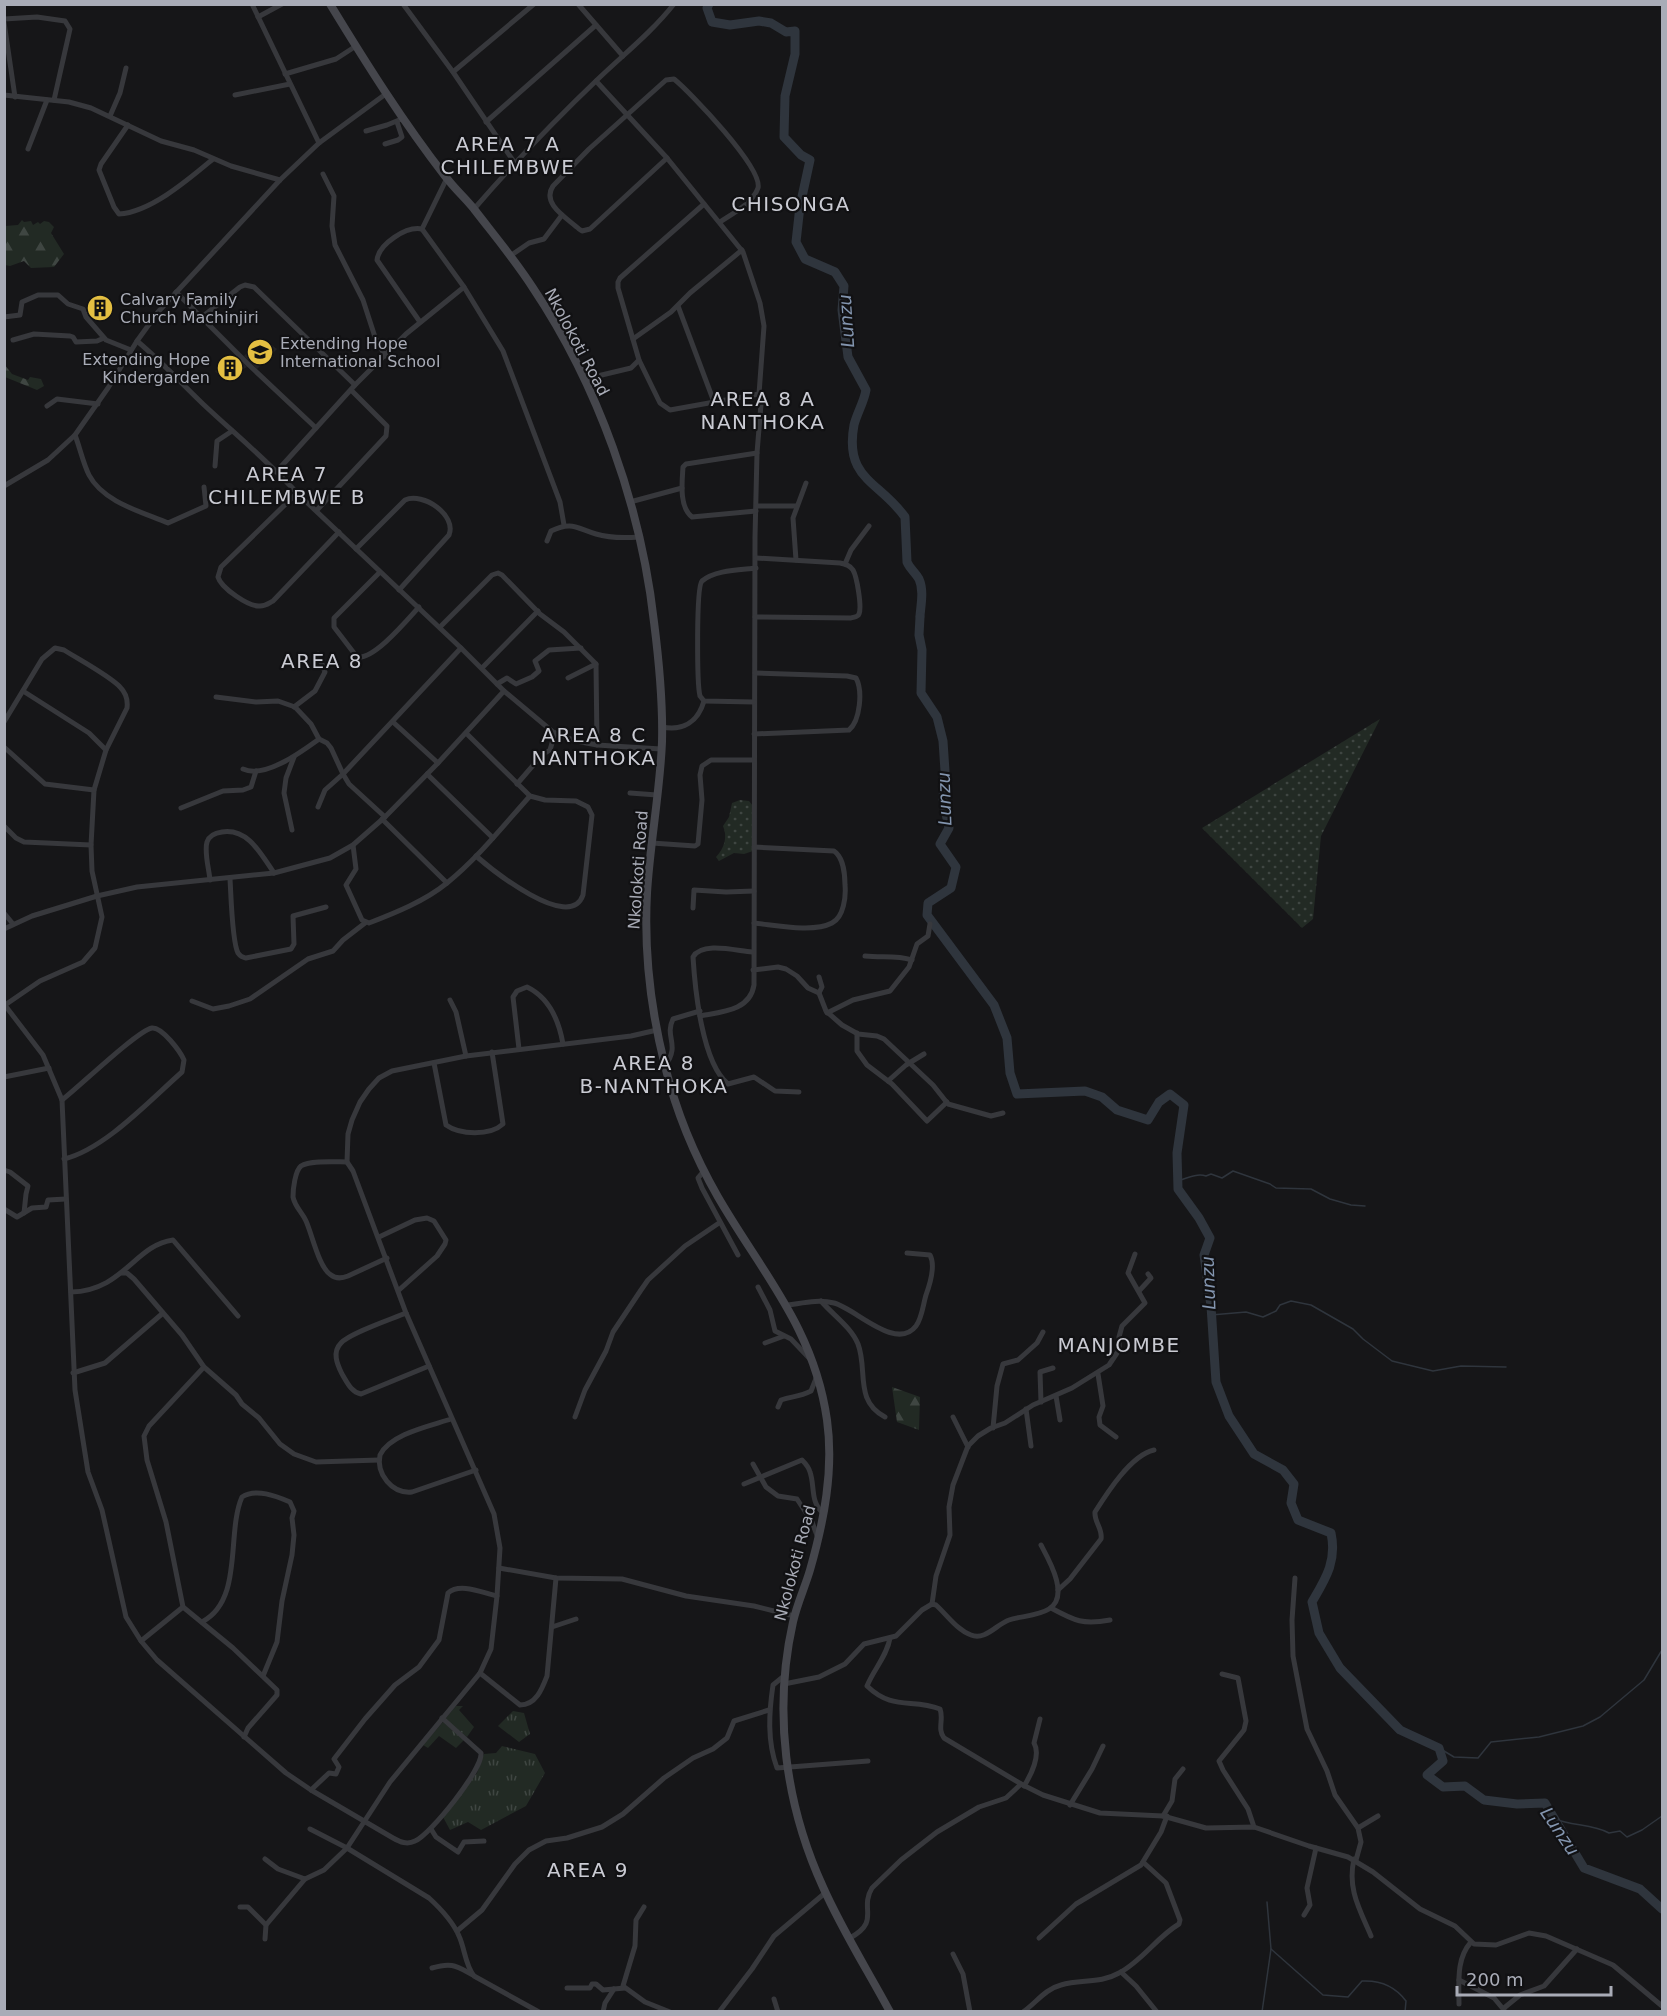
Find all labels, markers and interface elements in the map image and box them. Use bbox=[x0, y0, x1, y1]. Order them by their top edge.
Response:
district label: AREA 7 A CHILEMBWE bbox=[441, 132, 575, 179]
district label: CHISONGA bbox=[731, 192, 851, 216]
street label: Nkolokoti Road bbox=[541, 285, 613, 399]
place label: Calvary Family Church Machinjiri bbox=[120, 290, 259, 327]
building icon: Calvary Family Church Machinjiri bbox=[85, 293, 115, 323]
water label: Lunzu bbox=[834, 293, 858, 349]
place label: Extending Hope International School bbox=[280, 334, 440, 371]
school or university icon: Extending Hope International School bbox=[245, 337, 275, 367]
place label: Extending Hope Kindergarden bbox=[82, 350, 210, 387]
building icon: Extending Hope Kindergarden bbox=[215, 353, 245, 383]
district label: AREA 8 A NANTHOKA bbox=[700, 387, 826, 434]
district label: AREA 7 CHILEMBWE B bbox=[208, 462, 366, 509]
district label: AREA 8 bbox=[281, 649, 363, 673]
district label: AREA 8 C NANTHOKA bbox=[531, 723, 657, 770]
water label: Lunzu bbox=[933, 772, 955, 826]
street label: Nkolokoti Road bbox=[624, 810, 652, 930]
district label: AREA 8 B-NANTHOKA bbox=[580, 1051, 728, 1098]
water label: Lunzu bbox=[1197, 1256, 1219, 1310]
district label: MANJOMBE bbox=[1057, 1333, 1181, 1357]
street label: Nkolokoti Road bbox=[770, 1503, 820, 1623]
water label: Lunzu bbox=[1536, 1803, 1584, 1859]
district label: AREA 9 bbox=[547, 1858, 629, 1882]
scale bar bbox=[1457, 1959, 1612, 1997]
text: 200 m bbox=[1466, 1969, 1524, 1990]

